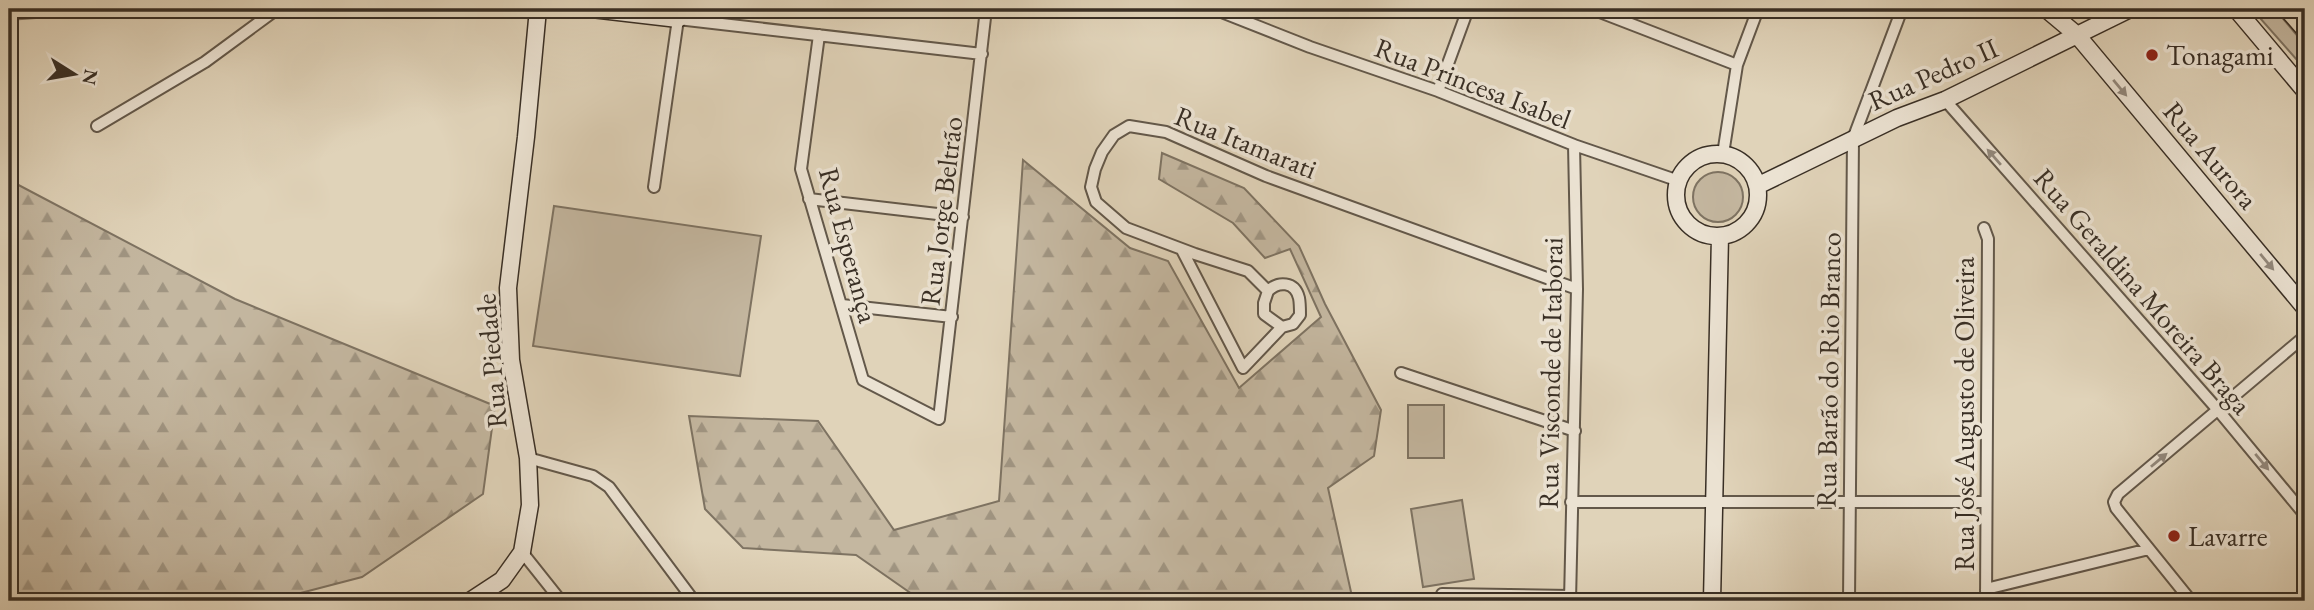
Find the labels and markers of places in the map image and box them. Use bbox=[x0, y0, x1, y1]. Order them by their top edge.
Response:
place label: Tonagami bbox=[2166, 37, 2274, 73]
marker: Tonagami bbox=[2144, 47, 2160, 63]
place label: Lavarre bbox=[2188, 518, 2268, 554]
marker: Lavarre bbox=[2166, 528, 2182, 544]

